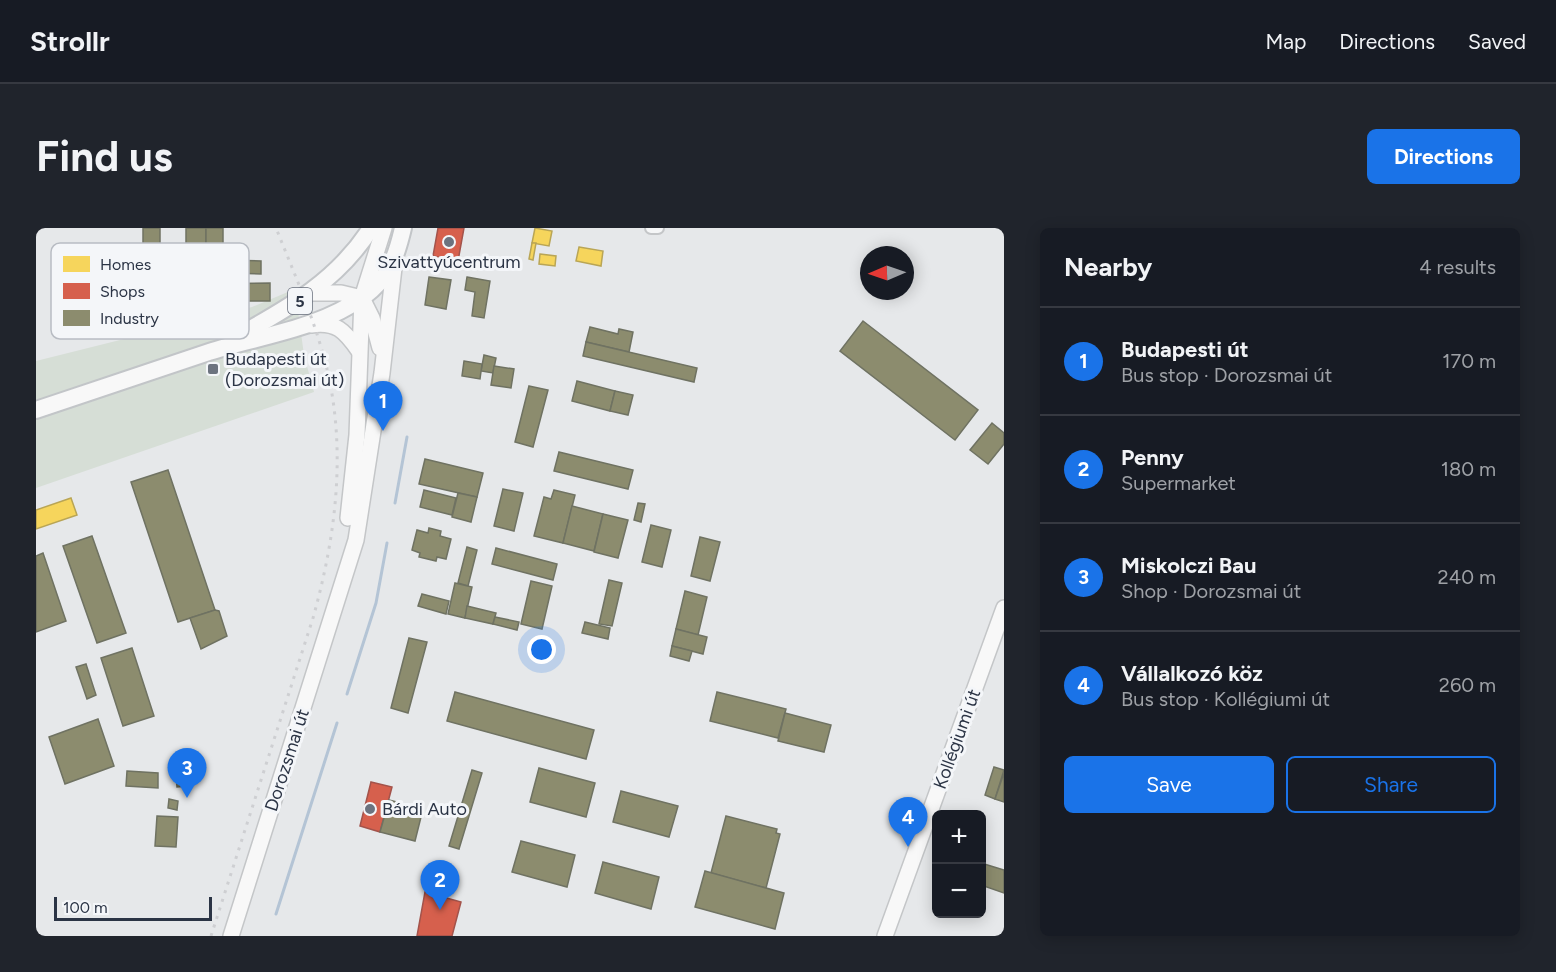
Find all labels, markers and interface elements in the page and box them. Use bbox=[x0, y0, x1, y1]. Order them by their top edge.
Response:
text: Strollr bbox=[30, 24, 110, 58]
text: Map bbox=[1265, 29, 1306, 54]
text: Directions bbox=[1339, 29, 1435, 54]
text: Saved bbox=[1468, 29, 1526, 54]
button: Directions bbox=[1367, 129, 1520, 184]
text: Find us bbox=[36, 131, 173, 182]
marker: Szivattyúcentrum bbox=[442, 235, 456, 249]
legend bbox=[51, 243, 249, 339]
north arrow bbox=[860, 246, 914, 300]
place label: Szivattyúcentrum bbox=[377, 251, 521, 273]
text: Nearby bbox=[1064, 251, 1152, 283]
text: Homes bbox=[100, 255, 151, 274]
text: 4 results bbox=[1419, 255, 1496, 279]
text: Shops bbox=[100, 282, 145, 301]
road number: 5 bbox=[288, 288, 312, 314]
text: Industry bbox=[100, 309, 159, 328]
text: Budapesti út bbox=[1121, 336, 1249, 363]
place label: Budapesti út (Dorozsmai út) bbox=[225, 348, 344, 391]
text: 1 bbox=[1079, 349, 1088, 373]
text: 170 m bbox=[1442, 349, 1496, 373]
marker: Budapesti út (Dorozsmai út) bbox=[206, 362, 220, 376]
text: Bus stop · Dorozsmai út bbox=[1121, 363, 1332, 387]
pin: 1 bbox=[364, 382, 402, 431]
text: Penny bbox=[1121, 444, 1184, 471]
text: 2 bbox=[1078, 457, 1089, 481]
text: 180 m bbox=[1441, 457, 1496, 481]
text: Supermarket bbox=[1121, 471, 1236, 495]
text: Miskolczi Bau bbox=[1121, 552, 1257, 579]
text: 3 bbox=[1078, 565, 1089, 589]
text: 240 m bbox=[1438, 565, 1496, 589]
text: Shop · Dorozsmai út bbox=[1121, 579, 1301, 603]
your location bbox=[527, 635, 556, 664]
text: Vállalkozó köz bbox=[1121, 660, 1263, 687]
text: 4 bbox=[1077, 673, 1090, 697]
text: 260 m bbox=[1439, 673, 1496, 697]
street label: Kollégiumi út bbox=[929, 686, 985, 792]
text: Bus stop · Kollégiumi út bbox=[1121, 687, 1330, 711]
street label: Dorozsmai út bbox=[260, 706, 314, 814]
pin: 3 bbox=[168, 748, 206, 798]
button: Save bbox=[1064, 756, 1274, 813]
button: Share bbox=[1286, 756, 1496, 813]
place label: Bárdi Auto bbox=[382, 798, 467, 820]
pin: 4 bbox=[888, 798, 928, 847]
marker: Bárdi Auto bbox=[363, 802, 377, 816]
map controls bbox=[932, 810, 986, 918]
button: + bbox=[932, 810, 986, 864]
pin: 2 bbox=[420, 860, 460, 910]
button: − bbox=[932, 864, 986, 918]
scale bar bbox=[54, 894, 212, 922]
text: 100 m bbox=[63, 898, 108, 917]

